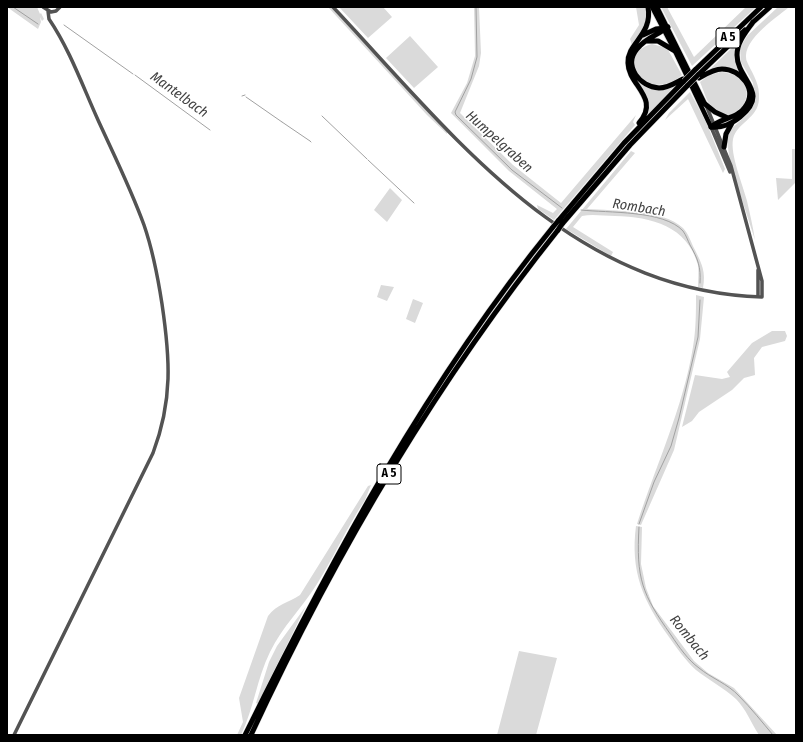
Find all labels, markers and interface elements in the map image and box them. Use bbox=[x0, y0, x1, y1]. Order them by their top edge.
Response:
road number: A 5 bbox=[716, 28, 740, 48]
water label: Mantelbach bbox=[147, 69, 211, 121]
water label: Humpelgraben bbox=[462, 108, 536, 176]
water label: Rombach bbox=[611, 196, 667, 220]
road number: A 5 bbox=[377, 464, 401, 484]
water label: Rombach bbox=[666, 612, 712, 664]

